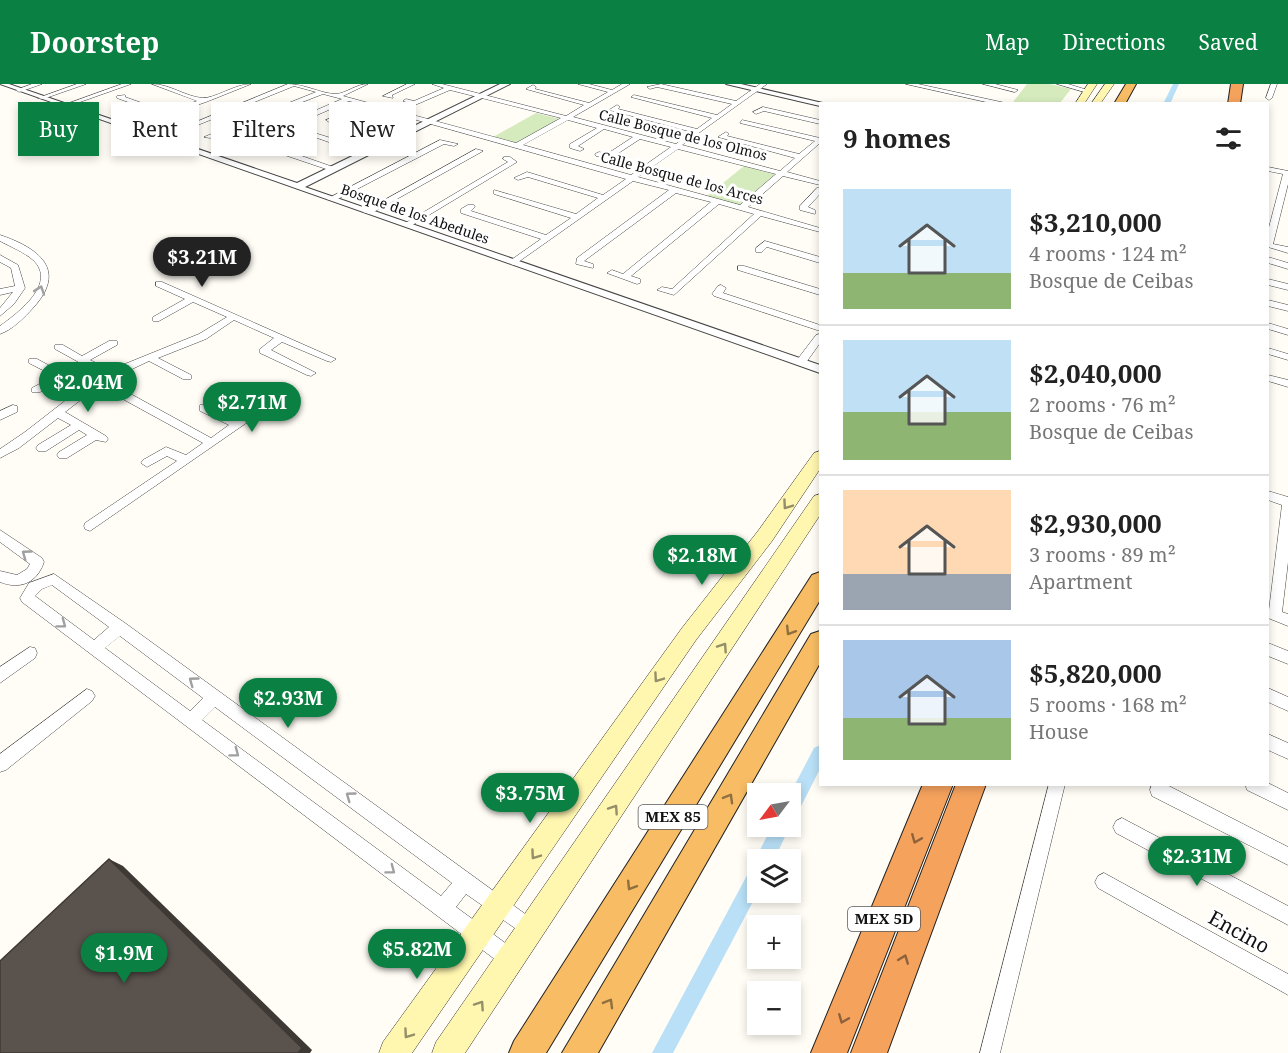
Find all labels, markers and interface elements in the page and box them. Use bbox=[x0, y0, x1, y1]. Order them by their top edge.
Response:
text: Doorstep bbox=[30, 23, 159, 61]
text: Map bbox=[985, 28, 1030, 56]
text: Directions bbox=[1063, 28, 1165, 56]
text: Saved bbox=[1198, 28, 1258, 56]
chip: Buy bbox=[18, 102, 99, 156]
chip: Rent bbox=[111, 102, 199, 156]
chip: Filters bbox=[211, 102, 317, 156]
chip: New bbox=[329, 102, 416, 156]
street label: Calle Bosque de los Olmos bbox=[597, 104, 769, 165]
text: 9 homes bbox=[843, 120, 951, 156]
icon: filters bbox=[1212, 122, 1245, 155]
street label: Calle Bosque de los Arces bbox=[599, 147, 766, 208]
street label: Bosque de los Abedules bbox=[338, 179, 492, 248]
text: $3,210,000 bbox=[1029, 204, 1162, 240]
icon: home bbox=[891, 213, 963, 285]
pin: $3.21M bbox=[153, 237, 251, 288]
text: 4 rooms · 124 m² bbox=[1029, 240, 1187, 267]
text: $3.21M bbox=[167, 243, 237, 270]
text: Bosque de Ceibas bbox=[1029, 267, 1194, 294]
one-way arrow bbox=[32, 286, 45, 296]
text: $2,040,000 bbox=[1029, 355, 1162, 391]
pin: $2.04M bbox=[39, 362, 137, 413]
icon: home bbox=[891, 364, 963, 436]
text: $2.04M bbox=[53, 368, 123, 395]
pin: $2.71M bbox=[203, 382, 301, 433]
text: $2.71M bbox=[217, 388, 287, 415]
text: 2 rooms · 76 m² bbox=[1029, 391, 1176, 418]
text: Bosque de Ceibas bbox=[1029, 418, 1194, 445]
one-way arrow bbox=[783, 498, 794, 509]
text: $2,930,000 bbox=[1029, 505, 1162, 541]
icon: home bbox=[891, 514, 963, 586]
pin: $2.18M bbox=[653, 535, 751, 586]
text: $2.18M bbox=[667, 541, 737, 568]
text: 3 rooms · 89 m² bbox=[1029, 541, 1176, 568]
one-way arrow bbox=[22, 550, 33, 561]
text: Apartment bbox=[1029, 568, 1133, 595]
one-way arrow bbox=[55, 616, 66, 627]
one-way arrow bbox=[785, 625, 797, 635]
one-way arrow bbox=[715, 643, 727, 653]
text: $5,820,000 bbox=[1029, 655, 1162, 691]
icon: home bbox=[891, 664, 963, 736]
one-way arrow bbox=[654, 672, 665, 683]
one-way arrow bbox=[188, 677, 199, 688]
pin: $2.93M bbox=[239, 678, 337, 729]
text: $2.93M bbox=[253, 684, 323, 711]
text: 5 rooms · 168 m² bbox=[1029, 691, 1187, 718]
text: House bbox=[1029, 718, 1089, 745]
one-way arrow bbox=[228, 746, 239, 757]
pin: $3.75M bbox=[481, 773, 579, 824]
text: $3.75M bbox=[495, 779, 565, 806]
north arrow bbox=[747, 783, 801, 837]
map controls bbox=[747, 783, 801, 1035]
one-way arrow bbox=[346, 792, 357, 803]
one-way arrow bbox=[721, 794, 733, 804]
one-way arrow bbox=[607, 805, 618, 816]
road number: MEX 85 bbox=[638, 805, 708, 829]
one-way arrow bbox=[911, 833, 924, 843]
pin: $2.31M bbox=[1148, 836, 1246, 887]
text: $2.31M bbox=[1162, 842, 1232, 869]
one-way arrow bbox=[531, 848, 542, 859]
button: layers bbox=[747, 849, 801, 903]
one-way arrow bbox=[384, 862, 395, 873]
one-way arrow bbox=[627, 879, 638, 890]
street label: Encino bbox=[1204, 904, 1275, 959]
road number: MEX 5D bbox=[848, 907, 920, 931]
button: + bbox=[747, 915, 801, 969]
pin: $5.82M bbox=[368, 929, 466, 980]
pin: $1.9M bbox=[82, 933, 166, 984]
text: $5.82M bbox=[382, 935, 452, 962]
text: $1.9M bbox=[95, 939, 153, 966]
one-way arrow bbox=[897, 954, 909, 965]
button: − bbox=[747, 981, 801, 1035]
one-way arrow bbox=[602, 998, 613, 1009]
one-way arrow bbox=[473, 1000, 484, 1011]
one-way arrow bbox=[838, 1013, 850, 1024]
one-way arrow bbox=[404, 1027, 415, 1038]

